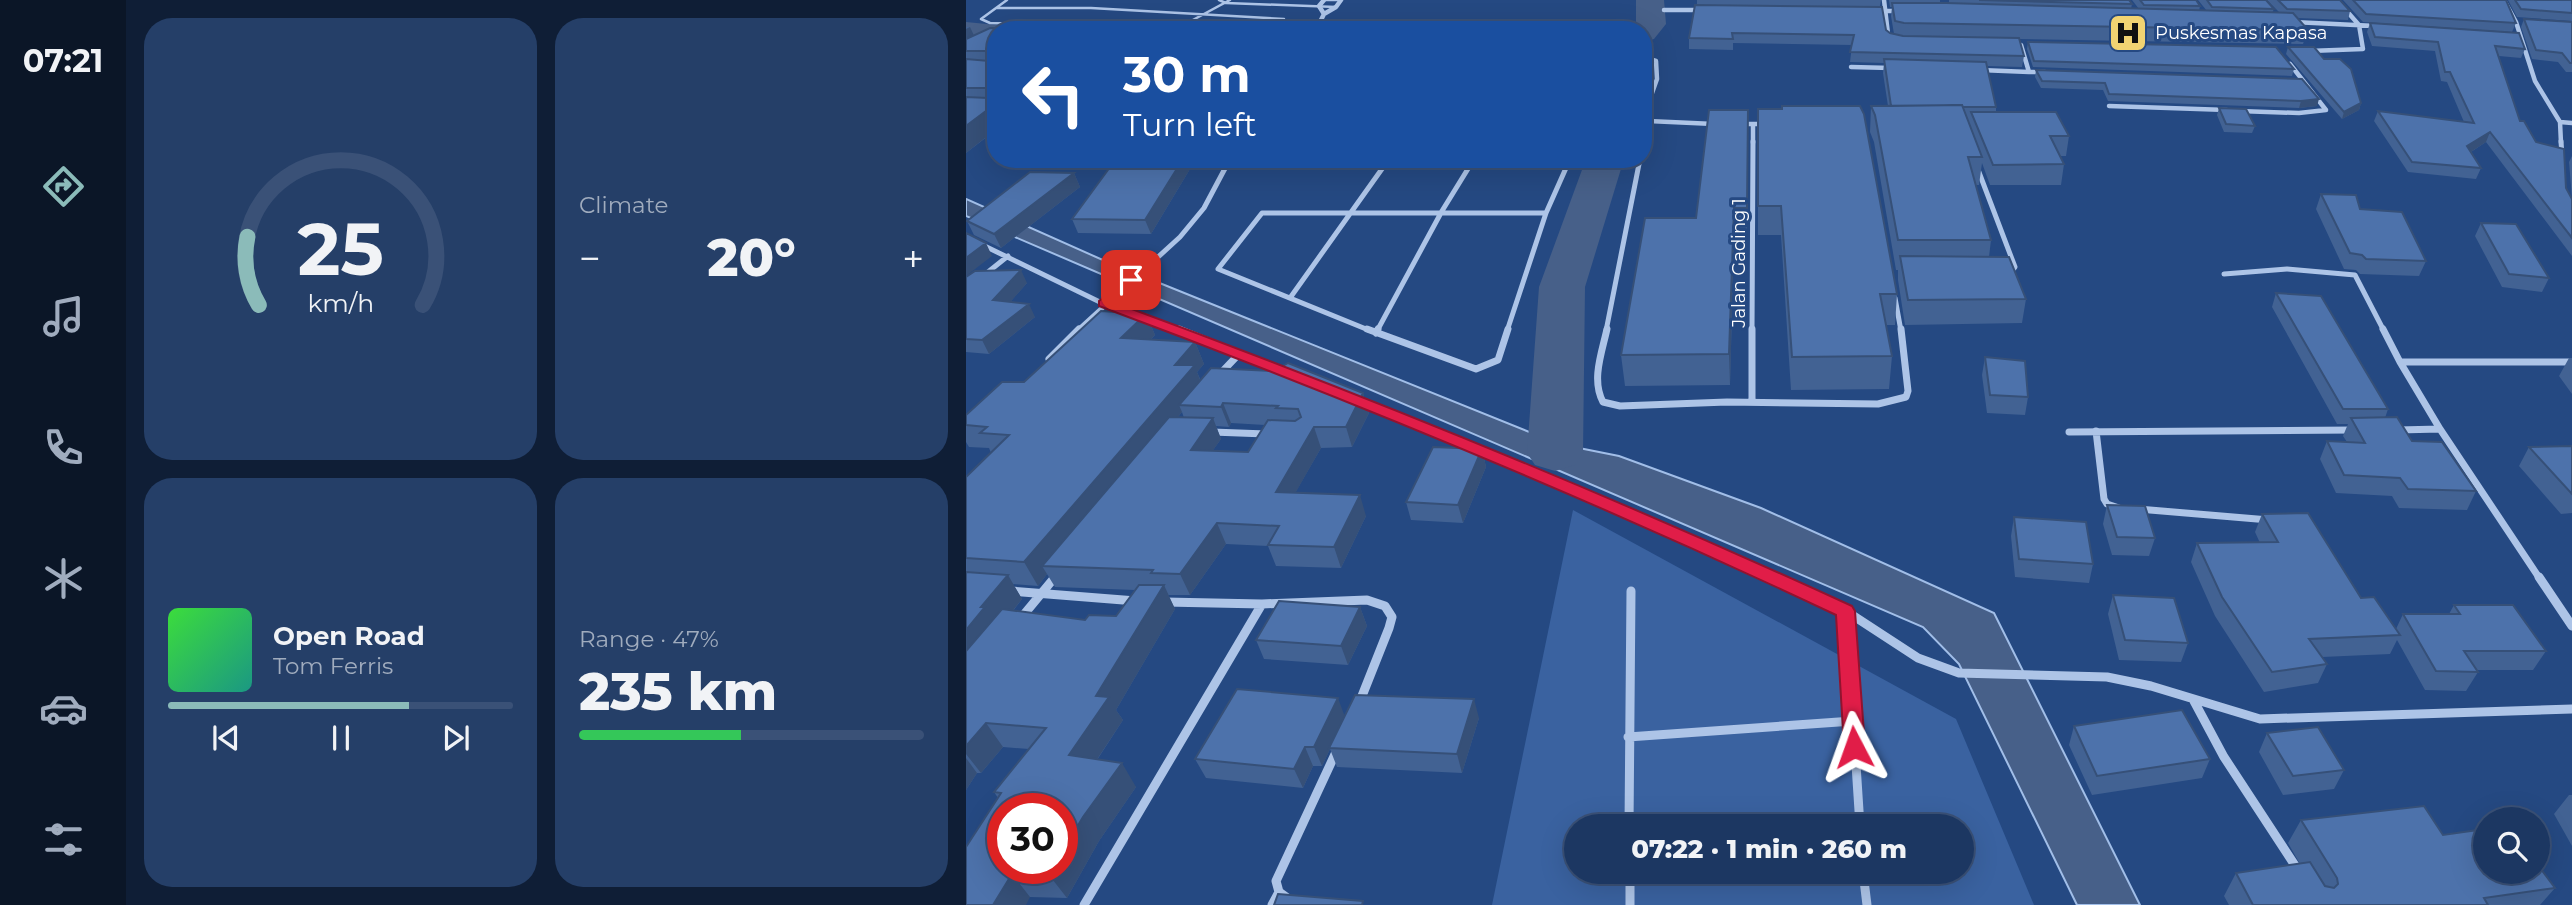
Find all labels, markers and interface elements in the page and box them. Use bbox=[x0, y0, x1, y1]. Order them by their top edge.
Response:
hospital icon: Puskesmas Kapasa bbox=[2107, 12, 2149, 54]
place label: Puskesmas Kapasa bbox=[2155, 22, 2327, 44]
text: 07:21 bbox=[23, 41, 103, 80]
text: 30 m bbox=[1123, 45, 1251, 104]
icon: left bbox=[1008, 49, 1099, 140]
text: Turn left bbox=[1123, 105, 1257, 144]
icon: directions bbox=[39, 162, 88, 211]
text: Climate bbox=[579, 191, 668, 219]
street label: Jalan Gading 1 bbox=[1728, 198, 1750, 329]
text: 25 bbox=[297, 205, 384, 293]
text: 20° bbox=[707, 226, 796, 289]
text: − bbox=[579, 235, 601, 282]
text: + bbox=[902, 235, 924, 282]
pin bbox=[1101, 250, 1161, 310]
icon: arrive bbox=[1112, 261, 1150, 299]
text: km/h bbox=[307, 288, 374, 318]
icon: music bbox=[39, 292, 88, 341]
icon: phone bbox=[39, 423, 88, 472]
icon: climate bbox=[39, 554, 88, 603]
text: Open Road bbox=[273, 620, 425, 652]
text: Range · 47% bbox=[579, 625, 719, 653]
text: Tom Ferris bbox=[273, 652, 393, 680]
text: 235 km bbox=[579, 660, 777, 723]
icon: car bbox=[39, 684, 88, 733]
position arrow bbox=[1817, 710, 1891, 784]
icon: previous bbox=[207, 719, 245, 757]
icon: pause bbox=[322, 719, 360, 757]
icon: next bbox=[437, 719, 475, 757]
speed limit sign: 30 bbox=[987, 793, 1078, 884]
map controls bbox=[2473, 807, 2550, 884]
button: search bbox=[2473, 807, 2550, 884]
icon: filters bbox=[39, 815, 88, 864]
text: 07:22 · 1 min · 260 m bbox=[1631, 833, 1907, 865]

